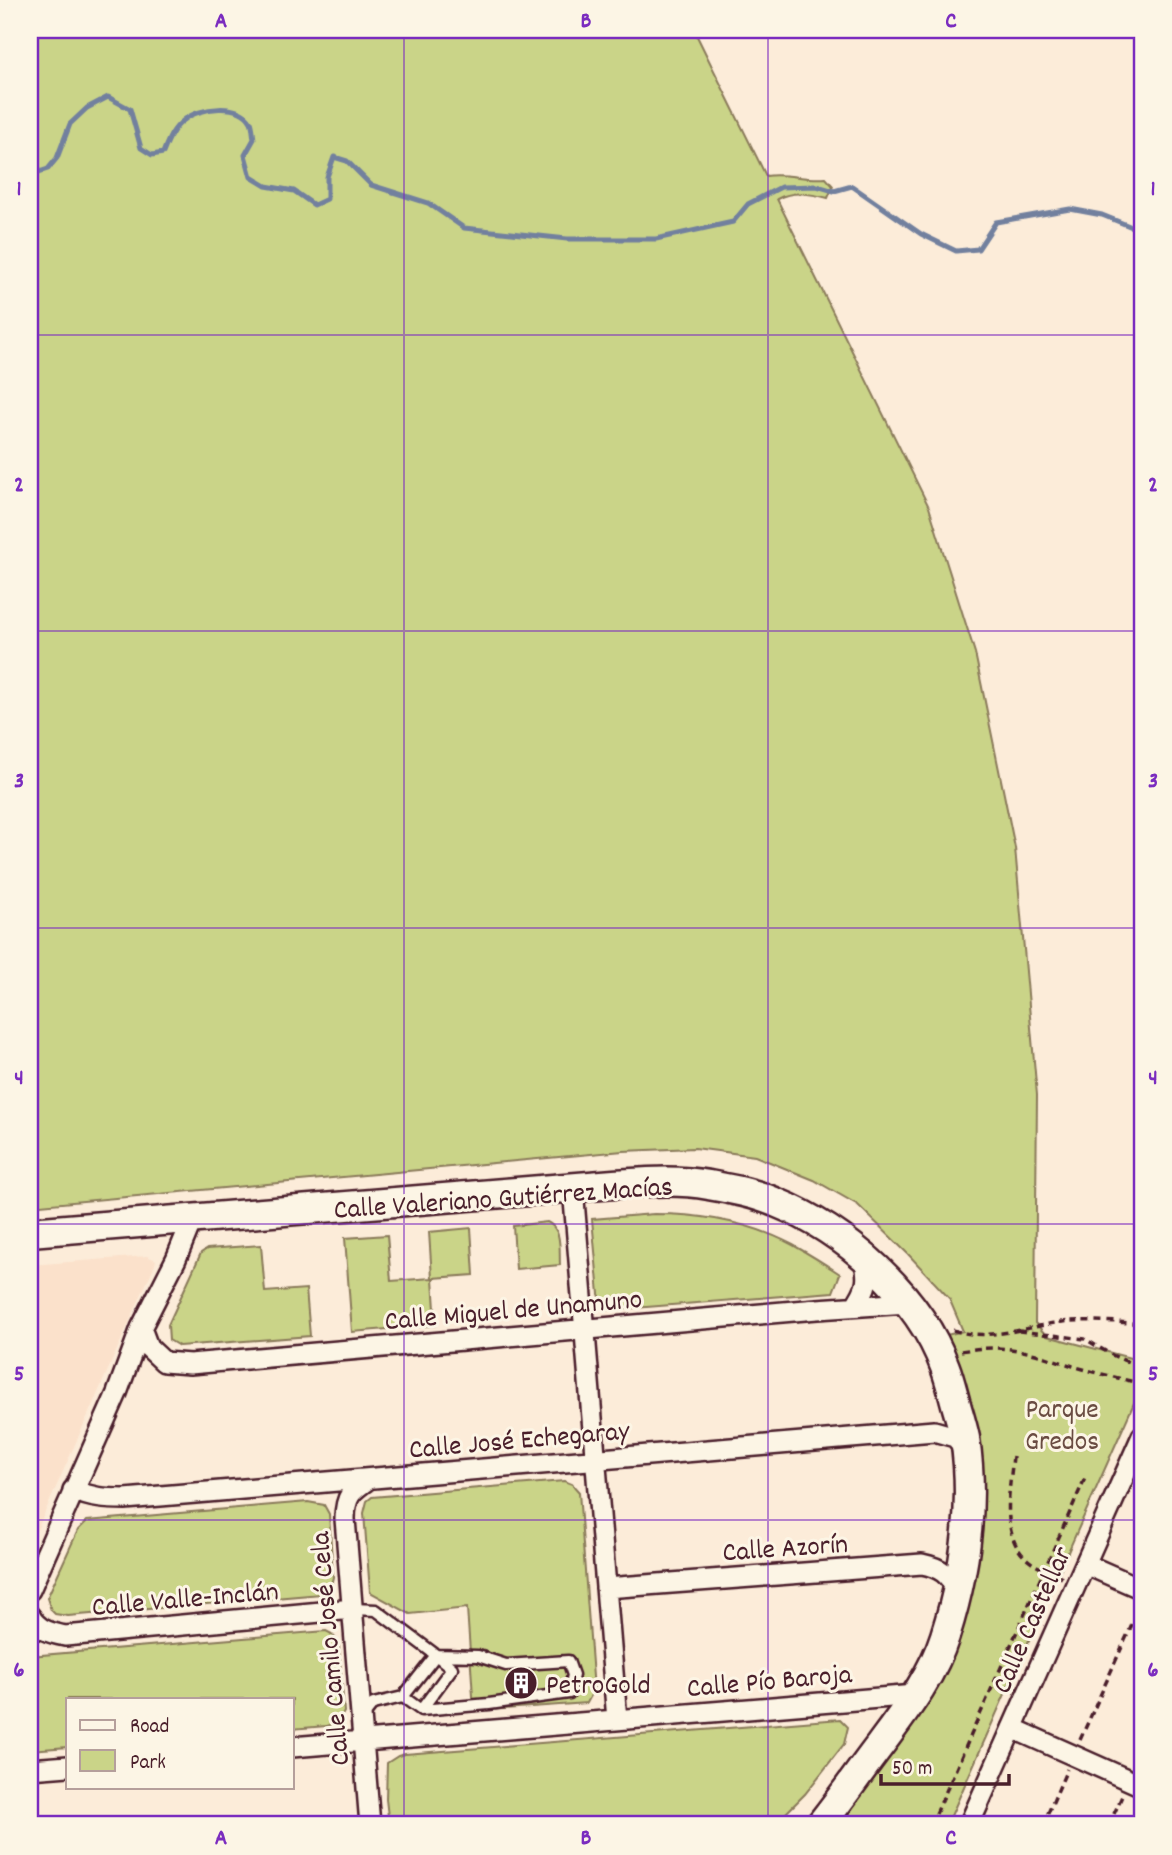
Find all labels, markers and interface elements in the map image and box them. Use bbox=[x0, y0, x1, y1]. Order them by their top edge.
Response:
text: A bbox=[215, 6, 227, 39]
text: B bbox=[581, 6, 592, 39]
text: C bbox=[945, 6, 957, 39]
text: 1 bbox=[16, 174, 22, 207]
text: 1 bbox=[1150, 174, 1156, 207]
text: 2 bbox=[14, 470, 24, 503]
text: 2 bbox=[1148, 470, 1158, 503]
text: 3 bbox=[14, 766, 24, 799]
text: 3 bbox=[1148, 766, 1158, 799]
text: 4 bbox=[14, 1063, 24, 1096]
text: 4 bbox=[1148, 1063, 1158, 1096]
street label: Calle Valeriano Gutiérrez Macías bbox=[332, 1169, 674, 1233]
street label: Calle Miguel de Unamuno bbox=[383, 1282, 644, 1344]
text: 5 bbox=[14, 1359, 24, 1392]
text: 5 bbox=[1148, 1359, 1158, 1392]
park label: Parque Gredos bbox=[1025, 1392, 1099, 1464]
street label: Calle José Echegaray bbox=[407, 1413, 632, 1473]
street label: Calle Azorín bbox=[721, 1527, 850, 1575]
street label: Calle Camilo José Cela bbox=[303, 1529, 363, 1767]
street label: Calle Castellar bbox=[984, 1541, 1085, 1701]
street label: Calle Valle-Inclán bbox=[90, 1574, 280, 1630]
text: 6 bbox=[13, 1655, 25, 1688]
text: 6 bbox=[1147, 1655, 1159, 1688]
street label: Calle Pío Baroja bbox=[685, 1657, 854, 1711]
building icon: PetroGold bbox=[502, 1664, 540, 1702]
place label: PetroGold bbox=[546, 1668, 651, 1708]
legend bbox=[66, 1698, 294, 1788]
text: Road bbox=[130, 1713, 169, 1743]
scale bar bbox=[881, 1743, 1009, 1787]
text: Park bbox=[130, 1749, 166, 1779]
text: 50 m bbox=[892, 1755, 932, 1785]
text: A bbox=[215, 1823, 227, 1855]
text: B bbox=[581, 1823, 592, 1855]
text: C bbox=[945, 1823, 957, 1855]

